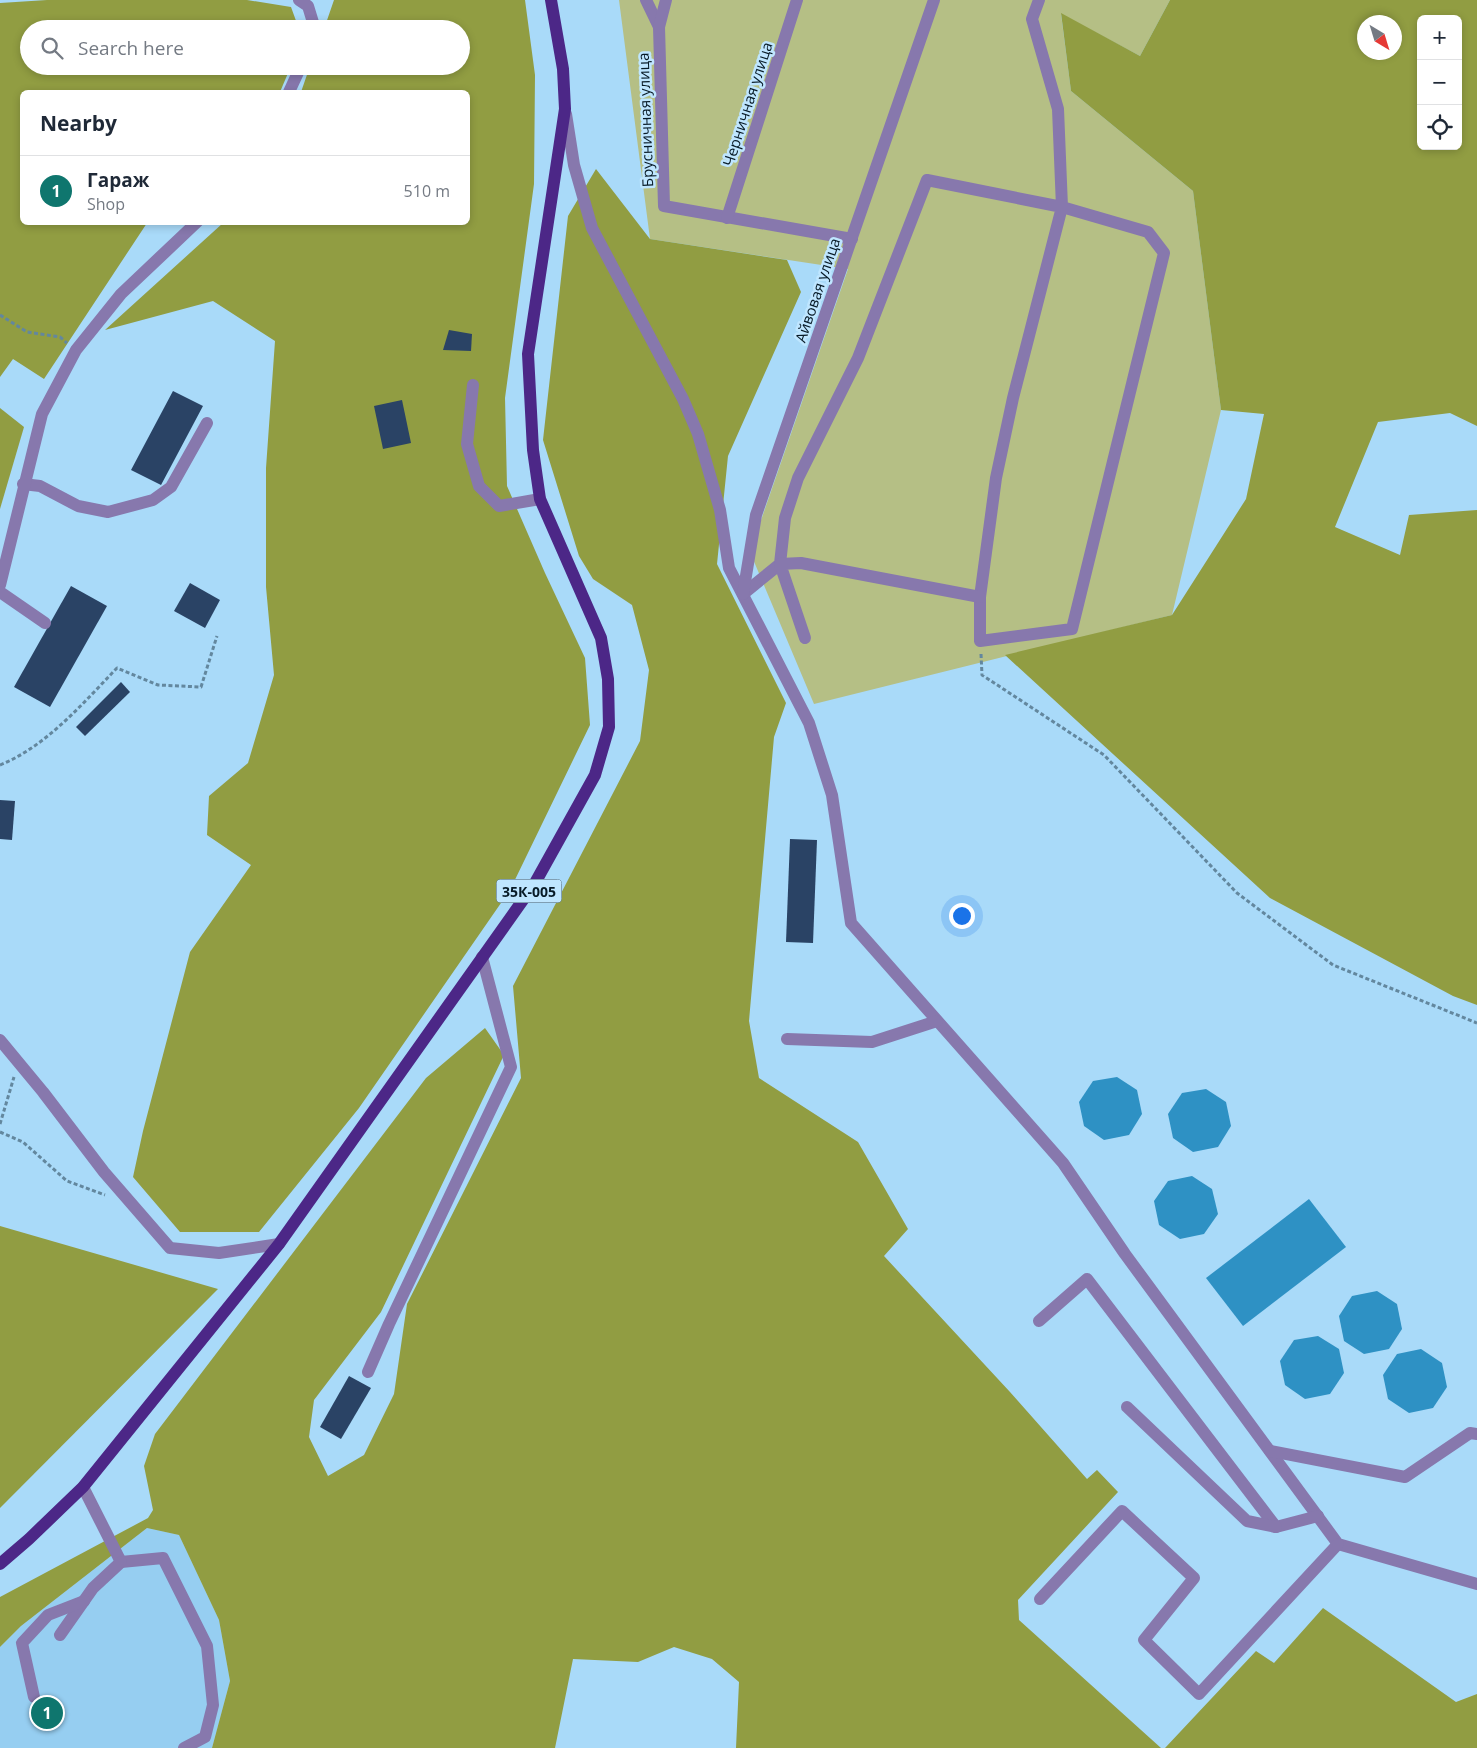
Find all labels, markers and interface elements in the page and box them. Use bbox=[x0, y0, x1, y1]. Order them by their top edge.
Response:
north arrow bbox=[1357, 15, 1402, 60]
map controls bbox=[1417, 15, 1462, 150]
button: + bbox=[1417, 15, 1462, 60]
search box bbox=[20, 20, 470, 75]
icon: search bbox=[38, 34, 66, 62]
text: Search here bbox=[78, 35, 184, 61]
street label: Черничная улица bbox=[717, 39, 777, 169]
street label: Брусничная улица bbox=[633, 52, 657, 188]
button: − bbox=[1417, 60, 1462, 105]
button: locate bbox=[1417, 105, 1462, 150]
text: Nearby bbox=[40, 109, 117, 137]
text: Гараж bbox=[87, 167, 149, 193]
text: 1 bbox=[51, 180, 61, 202]
text: 510 m bbox=[404, 180, 450, 202]
text: Shop bbox=[87, 193, 125, 215]
street label: Айвовая улица bbox=[790, 235, 844, 345]
road number: 35К-005 bbox=[496, 879, 562, 902]
your location bbox=[949, 903, 975, 929]
pin: 1 bbox=[31, 1694, 63, 1732]

